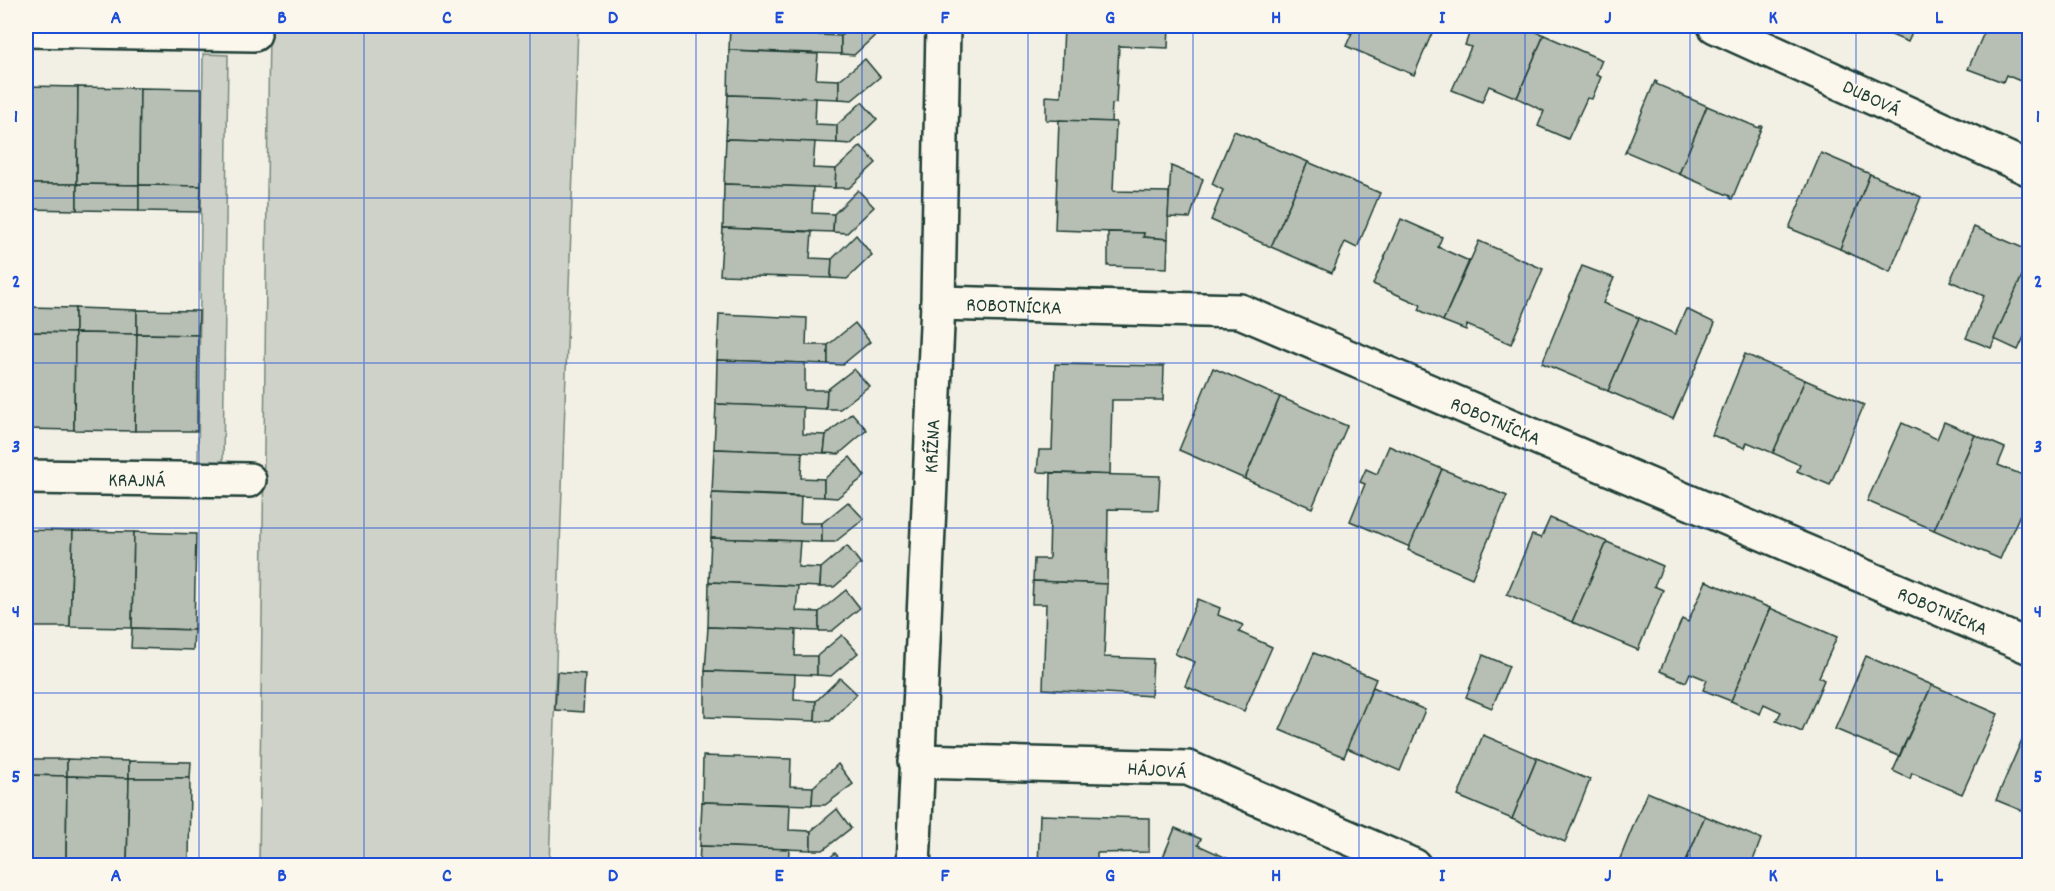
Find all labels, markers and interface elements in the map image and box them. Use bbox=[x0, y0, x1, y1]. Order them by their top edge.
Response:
text: A bbox=[111, 5, 122, 33]
text: B bbox=[277, 5, 287, 33]
text: C bbox=[442, 5, 452, 33]
text: D bbox=[608, 5, 619, 33]
text: E bbox=[774, 5, 784, 33]
text: F bbox=[941, 5, 951, 33]
text: G bbox=[1105, 5, 1115, 33]
text: H bbox=[1271, 5, 1281, 33]
text: I bbox=[1439, 5, 1446, 33]
text: J bbox=[1604, 5, 1612, 33]
text: K bbox=[1768, 5, 1778, 33]
text: L bbox=[1935, 5, 1944, 33]
street label: DUBOVÁ bbox=[1837, 74, 1904, 125]
text: 1 bbox=[14, 104, 18, 132]
text: 1 bbox=[2036, 104, 2040, 132]
text: 2 bbox=[12, 269, 20, 297]
text: 2 bbox=[2034, 269, 2042, 297]
street label: ROBOTNÍCKA bbox=[966, 292, 1062, 324]
street label: ROBOTNÍCKA bbox=[1445, 391, 1544, 454]
street label: KRÍŽNA bbox=[919, 418, 949, 474]
text: 3 bbox=[12, 434, 20, 462]
text: 3 bbox=[2034, 434, 2042, 462]
street label: KRAJNÁ bbox=[108, 468, 166, 496]
street label: ROBOTNÍCKA bbox=[1892, 581, 1991, 644]
text: 4 bbox=[12, 599, 20, 627]
text: 4 bbox=[2034, 599, 2042, 627]
street label: HÁJOVÁ bbox=[1126, 756, 1187, 788]
text: 5 bbox=[11, 764, 21, 792]
text: 5 bbox=[2033, 764, 2043, 792]
text: A bbox=[111, 863, 122, 891]
text: B bbox=[277, 863, 287, 891]
text: C bbox=[442, 863, 452, 891]
text: D bbox=[608, 863, 619, 891]
text: E bbox=[774, 863, 784, 891]
text: F bbox=[941, 863, 951, 891]
text: G bbox=[1105, 863, 1115, 891]
text: H bbox=[1271, 863, 1281, 891]
text: I bbox=[1439, 863, 1446, 891]
text: J bbox=[1604, 863, 1612, 891]
text: K bbox=[1768, 863, 1778, 891]
text: L bbox=[1935, 863, 1944, 891]

